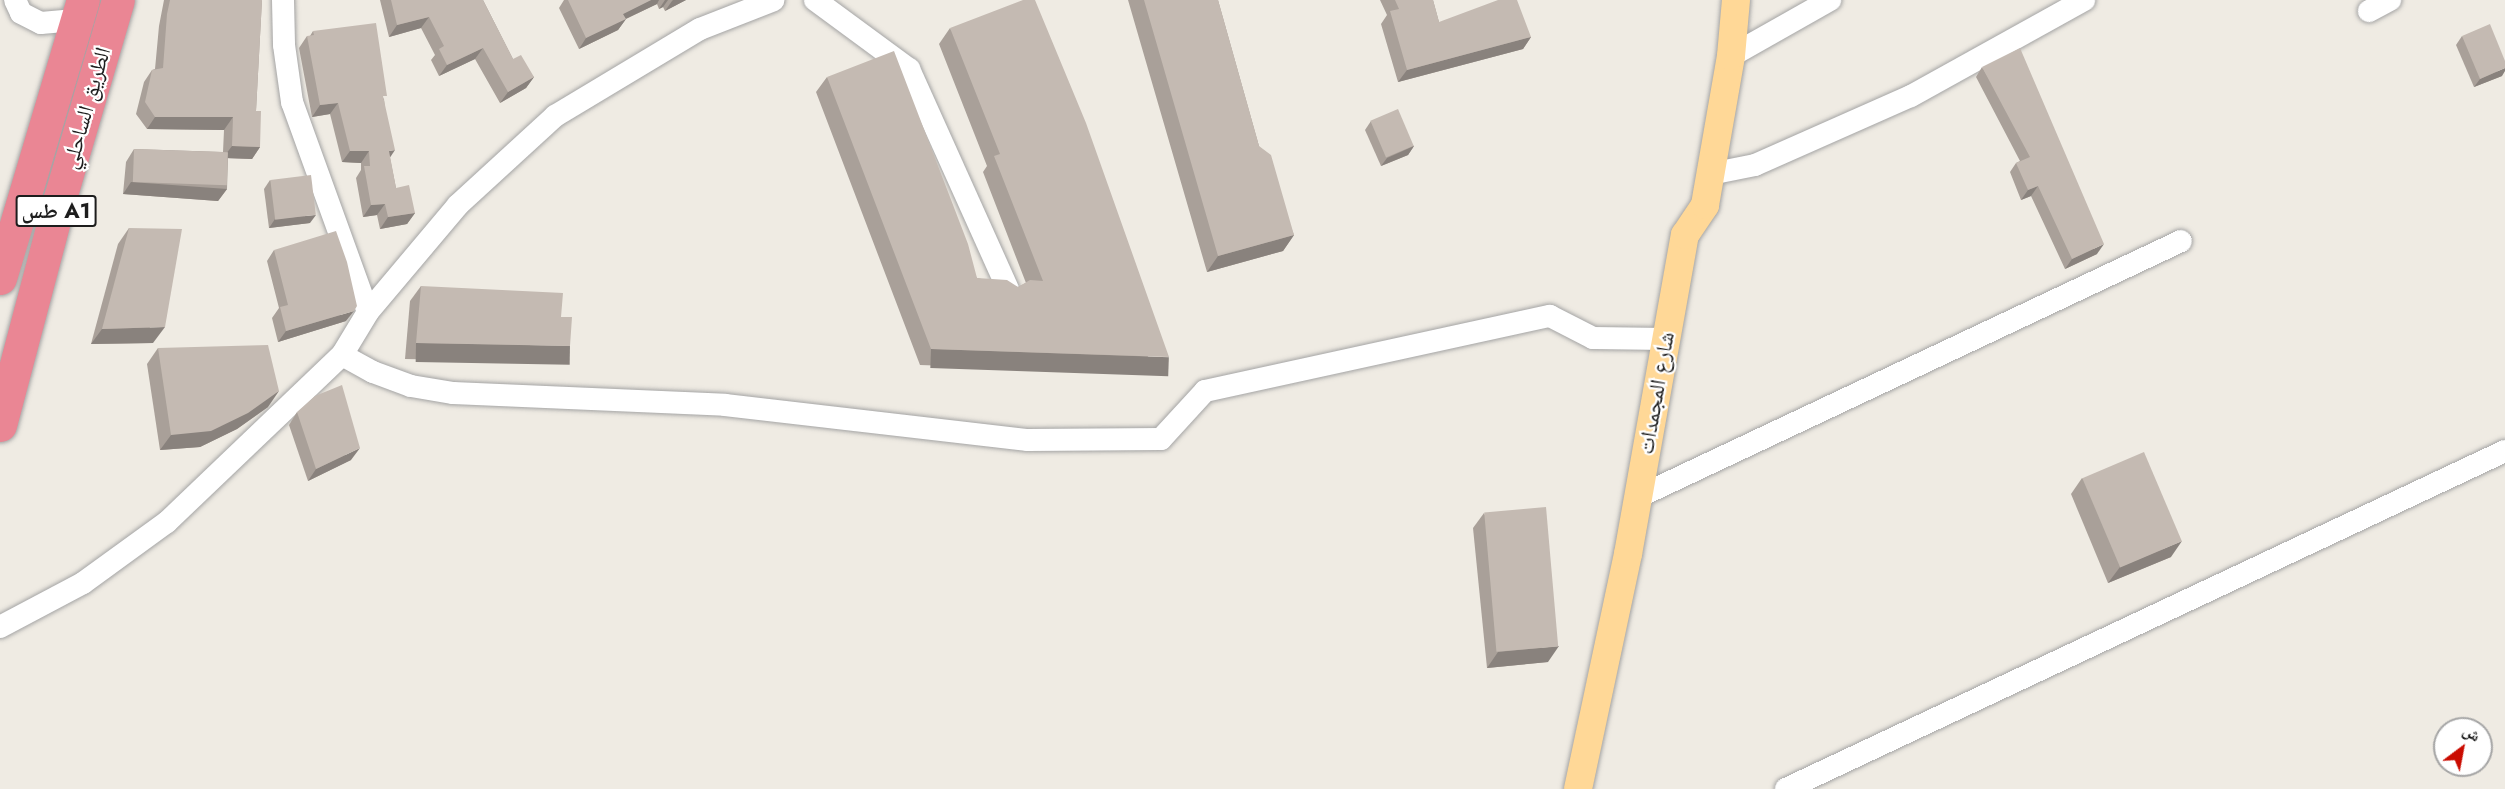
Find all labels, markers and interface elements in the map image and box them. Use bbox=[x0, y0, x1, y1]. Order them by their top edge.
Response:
street label: الطريق الساحلي bbox=[56, 44, 116, 172]
road number: طس A1 bbox=[16, 193, 97, 229]
street label: شارع المجمدات bbox=[1632, 330, 1680, 456]
north arrow bbox=[2433, 717, 2493, 777]
text: ش bbox=[2458, 719, 2485, 747]

